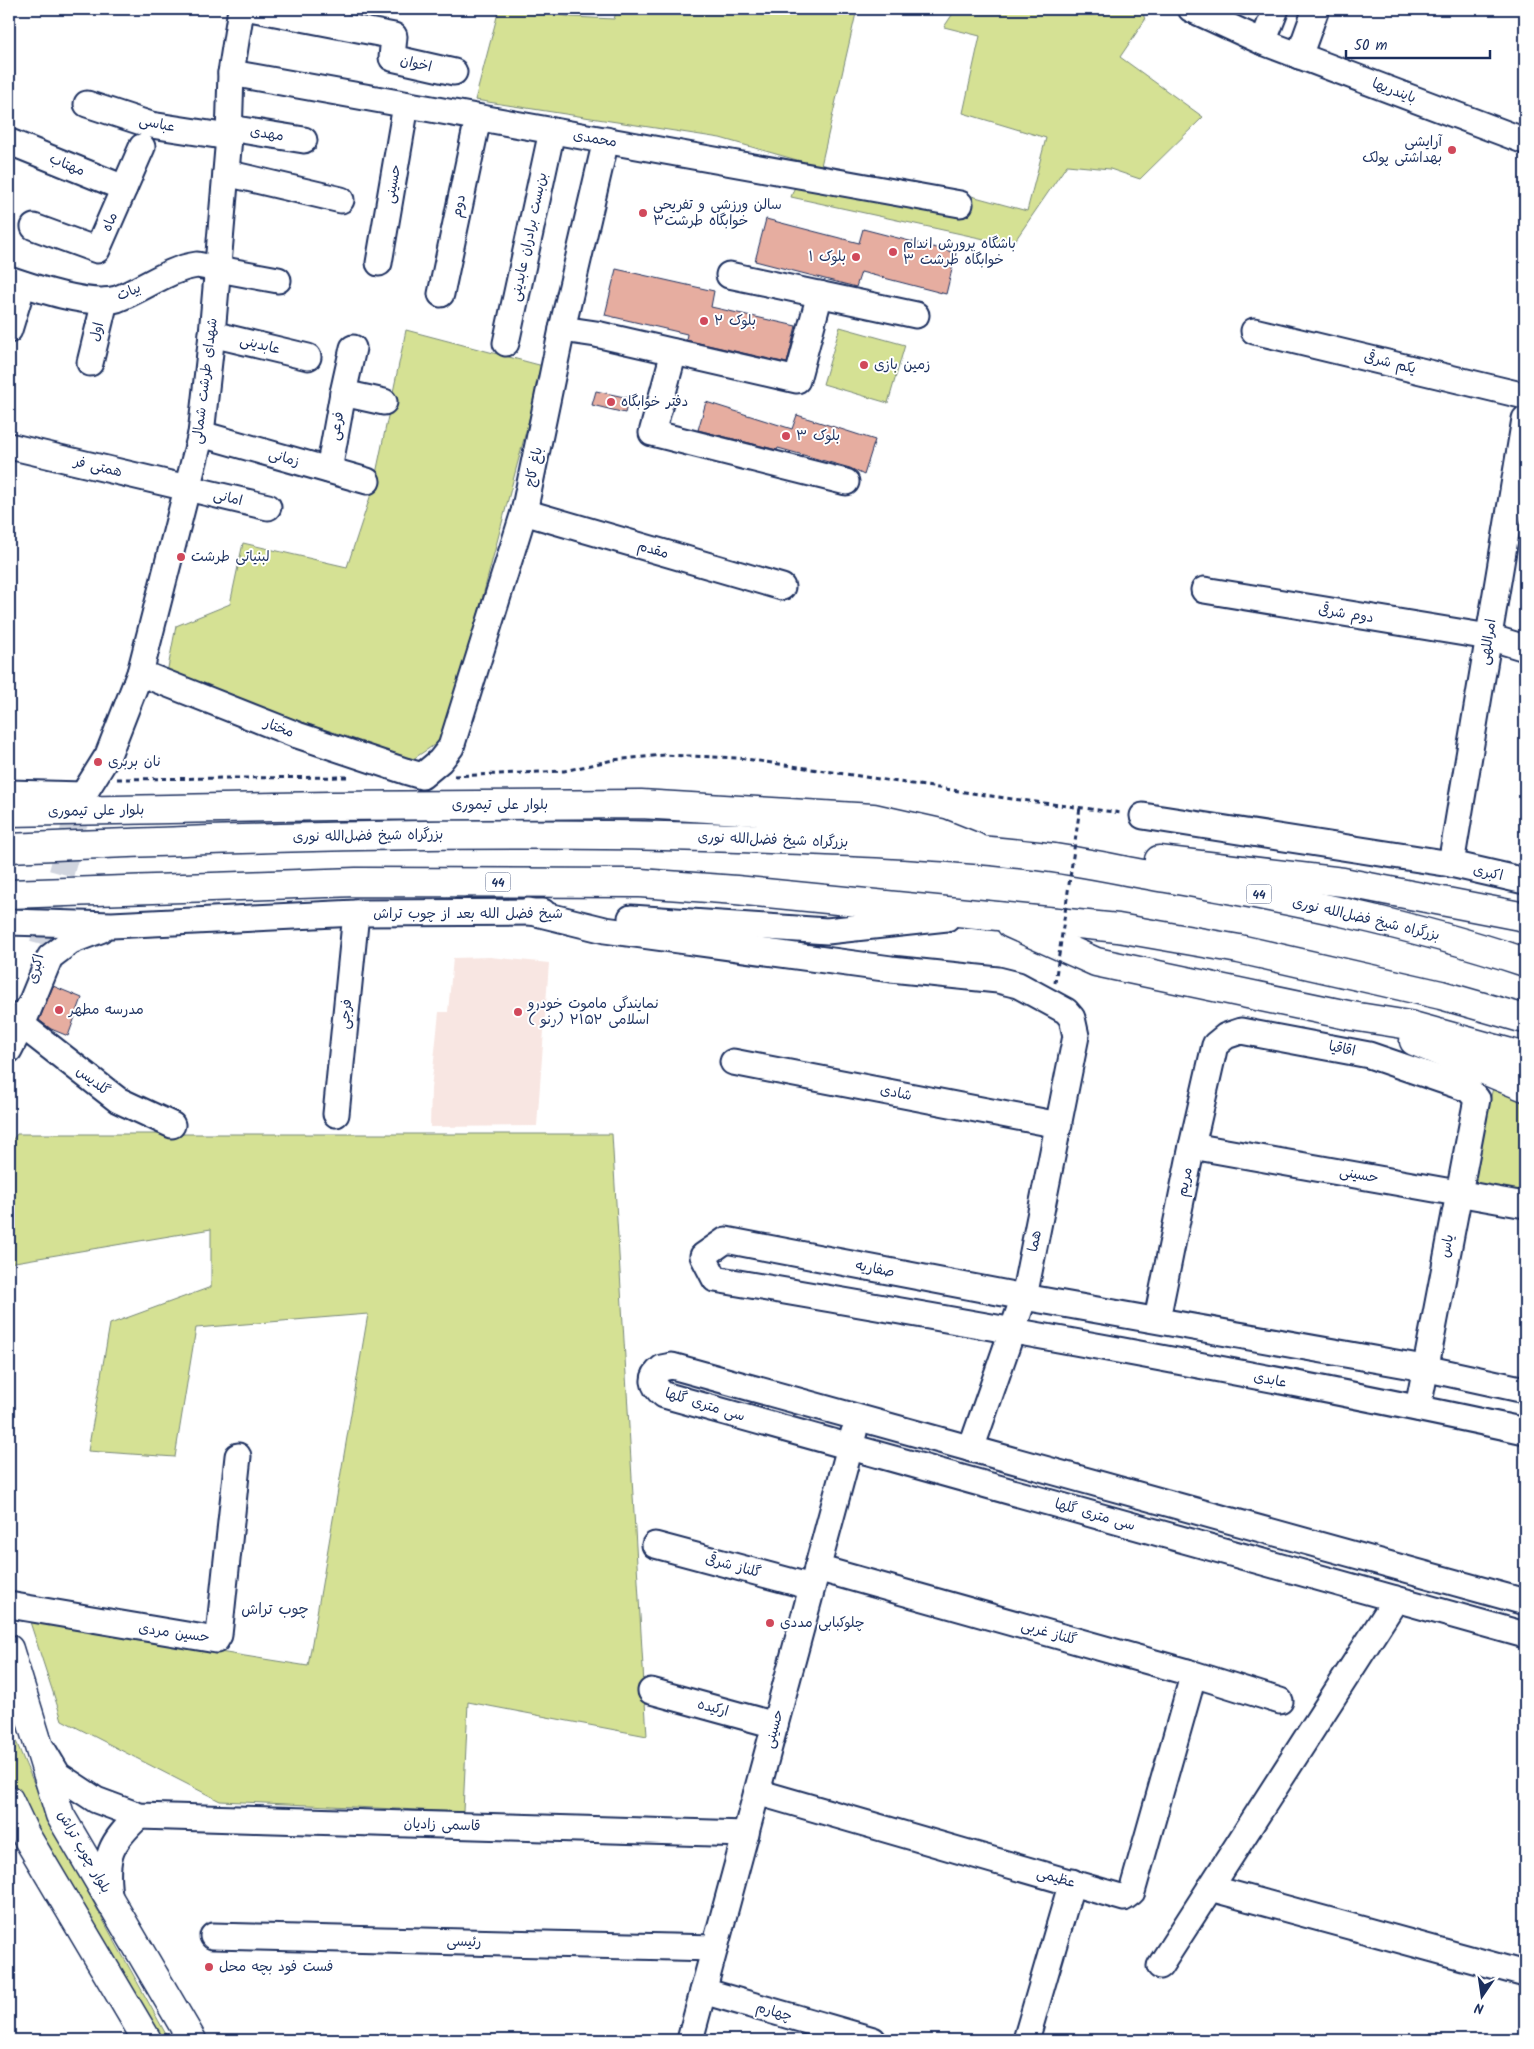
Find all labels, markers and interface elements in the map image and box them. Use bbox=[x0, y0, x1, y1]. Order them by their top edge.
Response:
scale bar bbox=[1346, 28, 1490, 60]
text: 50 m bbox=[1354, 34, 1388, 58]
street label: اخوان bbox=[398, 50, 434, 78]
street label: بایندریها bbox=[1369, 73, 1419, 109]
street label: عباسی bbox=[137, 109, 177, 139]
street label: مهدی bbox=[249, 120, 285, 148]
street label: محمدی bbox=[571, 124, 619, 154]
place label: آرایشی بهداشتی پولک bbox=[1362, 131, 1443, 169]
marker: آرایشی بهداشتی پولک bbox=[1446, 144, 1458, 156]
street label: مهتاب bbox=[46, 148, 88, 182]
street label: حسینی bbox=[379, 163, 407, 205]
street label: بن‌بست برادران عابدینی bbox=[505, 170, 553, 304]
street label: دوم bbox=[446, 193, 472, 219]
place label: سالن ورزشی و تفریحی خوابگاه طرشت۳ bbox=[653, 194, 782, 232]
marker: سالن ورزشی و تفریحی خوابگاه طرشت۳ bbox=[637, 207, 649, 219]
street label: ماه bbox=[96, 209, 124, 235]
place label: باشگاه پرورش اندام خوابگاه طرشت ۳ bbox=[903, 233, 1016, 271]
place label: بلوک ۱ bbox=[808, 246, 846, 268]
marker: باشگاه پرورش اندام خوابگاه طرشت ۳ bbox=[887, 246, 899, 258]
marker: بلوک ۱ bbox=[850, 251, 862, 263]
street label: بیات bbox=[113, 277, 145, 307]
place label: بلوک ۲ bbox=[714, 310, 756, 332]
marker: بلوک ۲ bbox=[698, 315, 710, 327]
street label: شهدای طرشت شمالی bbox=[186, 317, 224, 445]
street label: اول bbox=[84, 320, 110, 344]
street label: عابدینی bbox=[238, 329, 282, 361]
street label: یکم شرقی bbox=[1362, 346, 1418, 380]
place label: زمین بازی bbox=[874, 354, 930, 376]
marker: زمین بازی bbox=[858, 359, 870, 371]
place label: دفتر خوابگاه bbox=[621, 391, 688, 413]
marker: دفتر خوابگاه bbox=[605, 396, 617, 408]
street label: فرعی bbox=[324, 410, 350, 442]
place label: بلوک ۳ bbox=[796, 425, 840, 447]
marker: بلوک ۳ bbox=[780, 430, 792, 442]
street label: زمانی bbox=[266, 443, 302, 473]
street label: باغ کاج bbox=[519, 445, 549, 489]
street label: همتی فر bbox=[71, 451, 124, 483]
street label: امانی bbox=[211, 484, 245, 512]
street label: مقدم bbox=[635, 535, 671, 565]
place label: لبنیاتی طرشت bbox=[191, 546, 270, 568]
marker: لبنیاتی طرشت bbox=[175, 551, 187, 563]
street label: دوم شرقی bbox=[1317, 599, 1375, 629]
street label: امراللهی bbox=[1474, 617, 1502, 667]
street label: مختار bbox=[260, 712, 297, 744]
place label: نان بربری bbox=[108, 751, 161, 773]
marker: نان بربری bbox=[92, 756, 104, 768]
street label: بلوار علی تیموری bbox=[452, 794, 548, 816]
street label: بلوار علی تیموری bbox=[48, 799, 144, 823]
street label: بزرگراه شیخ فضل‌الله نوری bbox=[292, 824, 444, 848]
street label: بزرگراه شیخ فضل‌الله نوری bbox=[697, 826, 849, 854]
street label: اکبری bbox=[1471, 859, 1505, 887]
road number: 44 bbox=[486, 872, 510, 892]
road number: 44 bbox=[1246, 884, 1272, 904]
street label: بزرگراه شیخ فضل‌الله نوری bbox=[1290, 891, 1442, 947]
street label: شیخ فضل الله بعد از چوب تراش bbox=[373, 903, 563, 925]
street label: اکبری bbox=[22, 952, 50, 986]
place label: نمایندگی ماموت خودرو ( رنو) اسلامی ۲۱۵۲ bbox=[527, 993, 659, 1031]
street label: فرجی bbox=[333, 998, 359, 1030]
place label: مدرسه مطهر bbox=[68, 999, 144, 1021]
marker: مدرسه مطهر bbox=[53, 1004, 65, 1016]
marker: نمایندگی ماموت خودرو ( رنو) اسلامی ۲۱۵۲ bbox=[512, 1006, 524, 1018]
street label: اقاقیا bbox=[1327, 1035, 1357, 1063]
street label: گلدیس bbox=[71, 1061, 115, 1101]
street label: شادی bbox=[878, 1079, 914, 1107]
street label: حسینی bbox=[1338, 1161, 1380, 1189]
street label: مریم bbox=[1171, 1165, 1199, 1199]
street label: هما bbox=[1022, 1228, 1048, 1254]
street label: یاس bbox=[1434, 1232, 1460, 1260]
street label: صفاریه bbox=[854, 1254, 896, 1284]
street label: عابدی bbox=[1252, 1366, 1288, 1394]
street label: سی متری گلها bbox=[662, 1382, 748, 1428]
street label: سی متری گلها bbox=[1052, 1493, 1138, 1537]
street label: گلناز شرقی bbox=[703, 1548, 763, 1584]
district label: چوب تراش bbox=[241, 1598, 309, 1622]
place label: چلوکبابی مددی bbox=[780, 1612, 865, 1634]
street label: گلناز غربی bbox=[1019, 1615, 1079, 1651]
street label: حسین مردی bbox=[137, 1617, 211, 1649]
marker: چلوکبابی مددی bbox=[764, 1617, 776, 1629]
street label: ارکیده bbox=[695, 1693, 731, 1723]
street label: حسینی bbox=[758, 1707, 790, 1751]
street label: بلوار چوب‌ تراش bbox=[51, 1807, 117, 1897]
street label: قاسمی زادیان bbox=[403, 1813, 481, 1837]
street label: عظیمی bbox=[1034, 1862, 1078, 1894]
street label: رئیسی bbox=[446, 1931, 482, 1953]
place label: فست فود بچه محل bbox=[219, 1956, 333, 1978]
marker: فست فود بچه محل bbox=[203, 1961, 215, 1973]
north arrow bbox=[1456, 1972, 1506, 2022]
street label: چهارم bbox=[753, 1996, 795, 2028]
text: N bbox=[1472, 1996, 1486, 2019]

